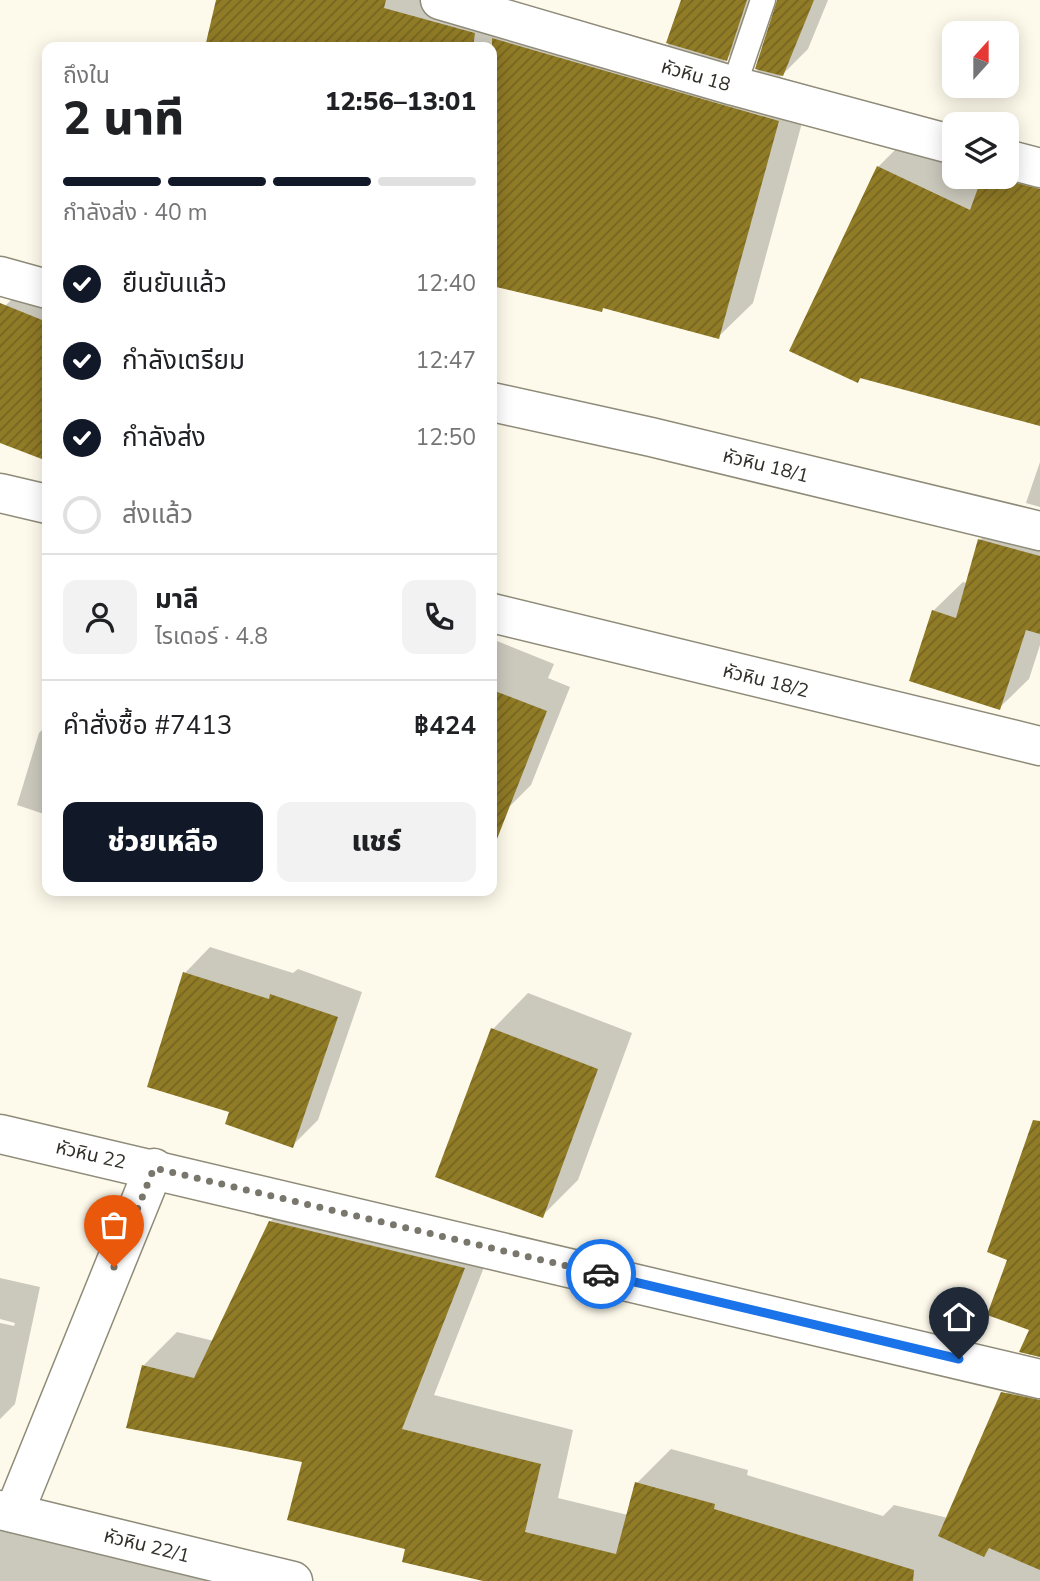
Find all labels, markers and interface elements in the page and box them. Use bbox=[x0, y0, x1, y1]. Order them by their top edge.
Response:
north arrow bbox=[942, 21, 1018, 98]
map controls bbox=[942, 21, 1019, 189]
street label: หัวหิน 18 bbox=[658, 54, 733, 98]
text: ถึงใน bbox=[63, 60, 110, 91]
text: 12:56–13:01 bbox=[325, 84, 476, 119]
text: 2 นาที bbox=[63, 87, 184, 150]
button: layers bbox=[942, 112, 1019, 189]
text: กำลังส่ง · 40 m bbox=[63, 197, 207, 228]
icon: check bbox=[63, 265, 101, 303]
text: ยืนยันแล้ว bbox=[122, 266, 227, 301]
text: 12:40 bbox=[416, 268, 476, 299]
icon: check bbox=[63, 342, 101, 380]
text: กำลังเตรียม bbox=[122, 343, 245, 378]
text: 12:47 bbox=[416, 345, 476, 376]
icon: check bbox=[63, 419, 101, 457]
text: กำลังส่ง bbox=[122, 420, 206, 455]
text: 12:50 bbox=[416, 422, 476, 453]
street label: หัวหิน 18/1 bbox=[720, 443, 811, 489]
text: ส่งแล้ว bbox=[122, 497, 193, 532]
button: person bbox=[63, 580, 137, 654]
button: phone bbox=[402, 580, 476, 654]
text: มาลี bbox=[155, 582, 199, 617]
text: ไรเดอร์ · 4.8 bbox=[155, 621, 268, 652]
street label: หัวหิน 18/2 bbox=[720, 658, 811, 704]
text: คำสั่งซื้อ #7413 bbox=[63, 708, 232, 743]
text: ฿424 bbox=[414, 708, 476, 743]
button: ช่วยเหลือ bbox=[63, 802, 263, 882]
button: แชร์ bbox=[277, 802, 476, 882]
street label: หัวหิน 22 bbox=[53, 1134, 128, 1176]
pin bbox=[84, 1195, 144, 1267]
icon: bag bbox=[95, 1206, 133, 1244]
courier bbox=[566, 1239, 636, 1309]
icon: car bbox=[582, 1255, 620, 1293]
pin bbox=[929, 1287, 989, 1359]
icon: home bbox=[940, 1298, 978, 1336]
street label: หัวหิน 22/1 bbox=[101, 1523, 192, 1569]

